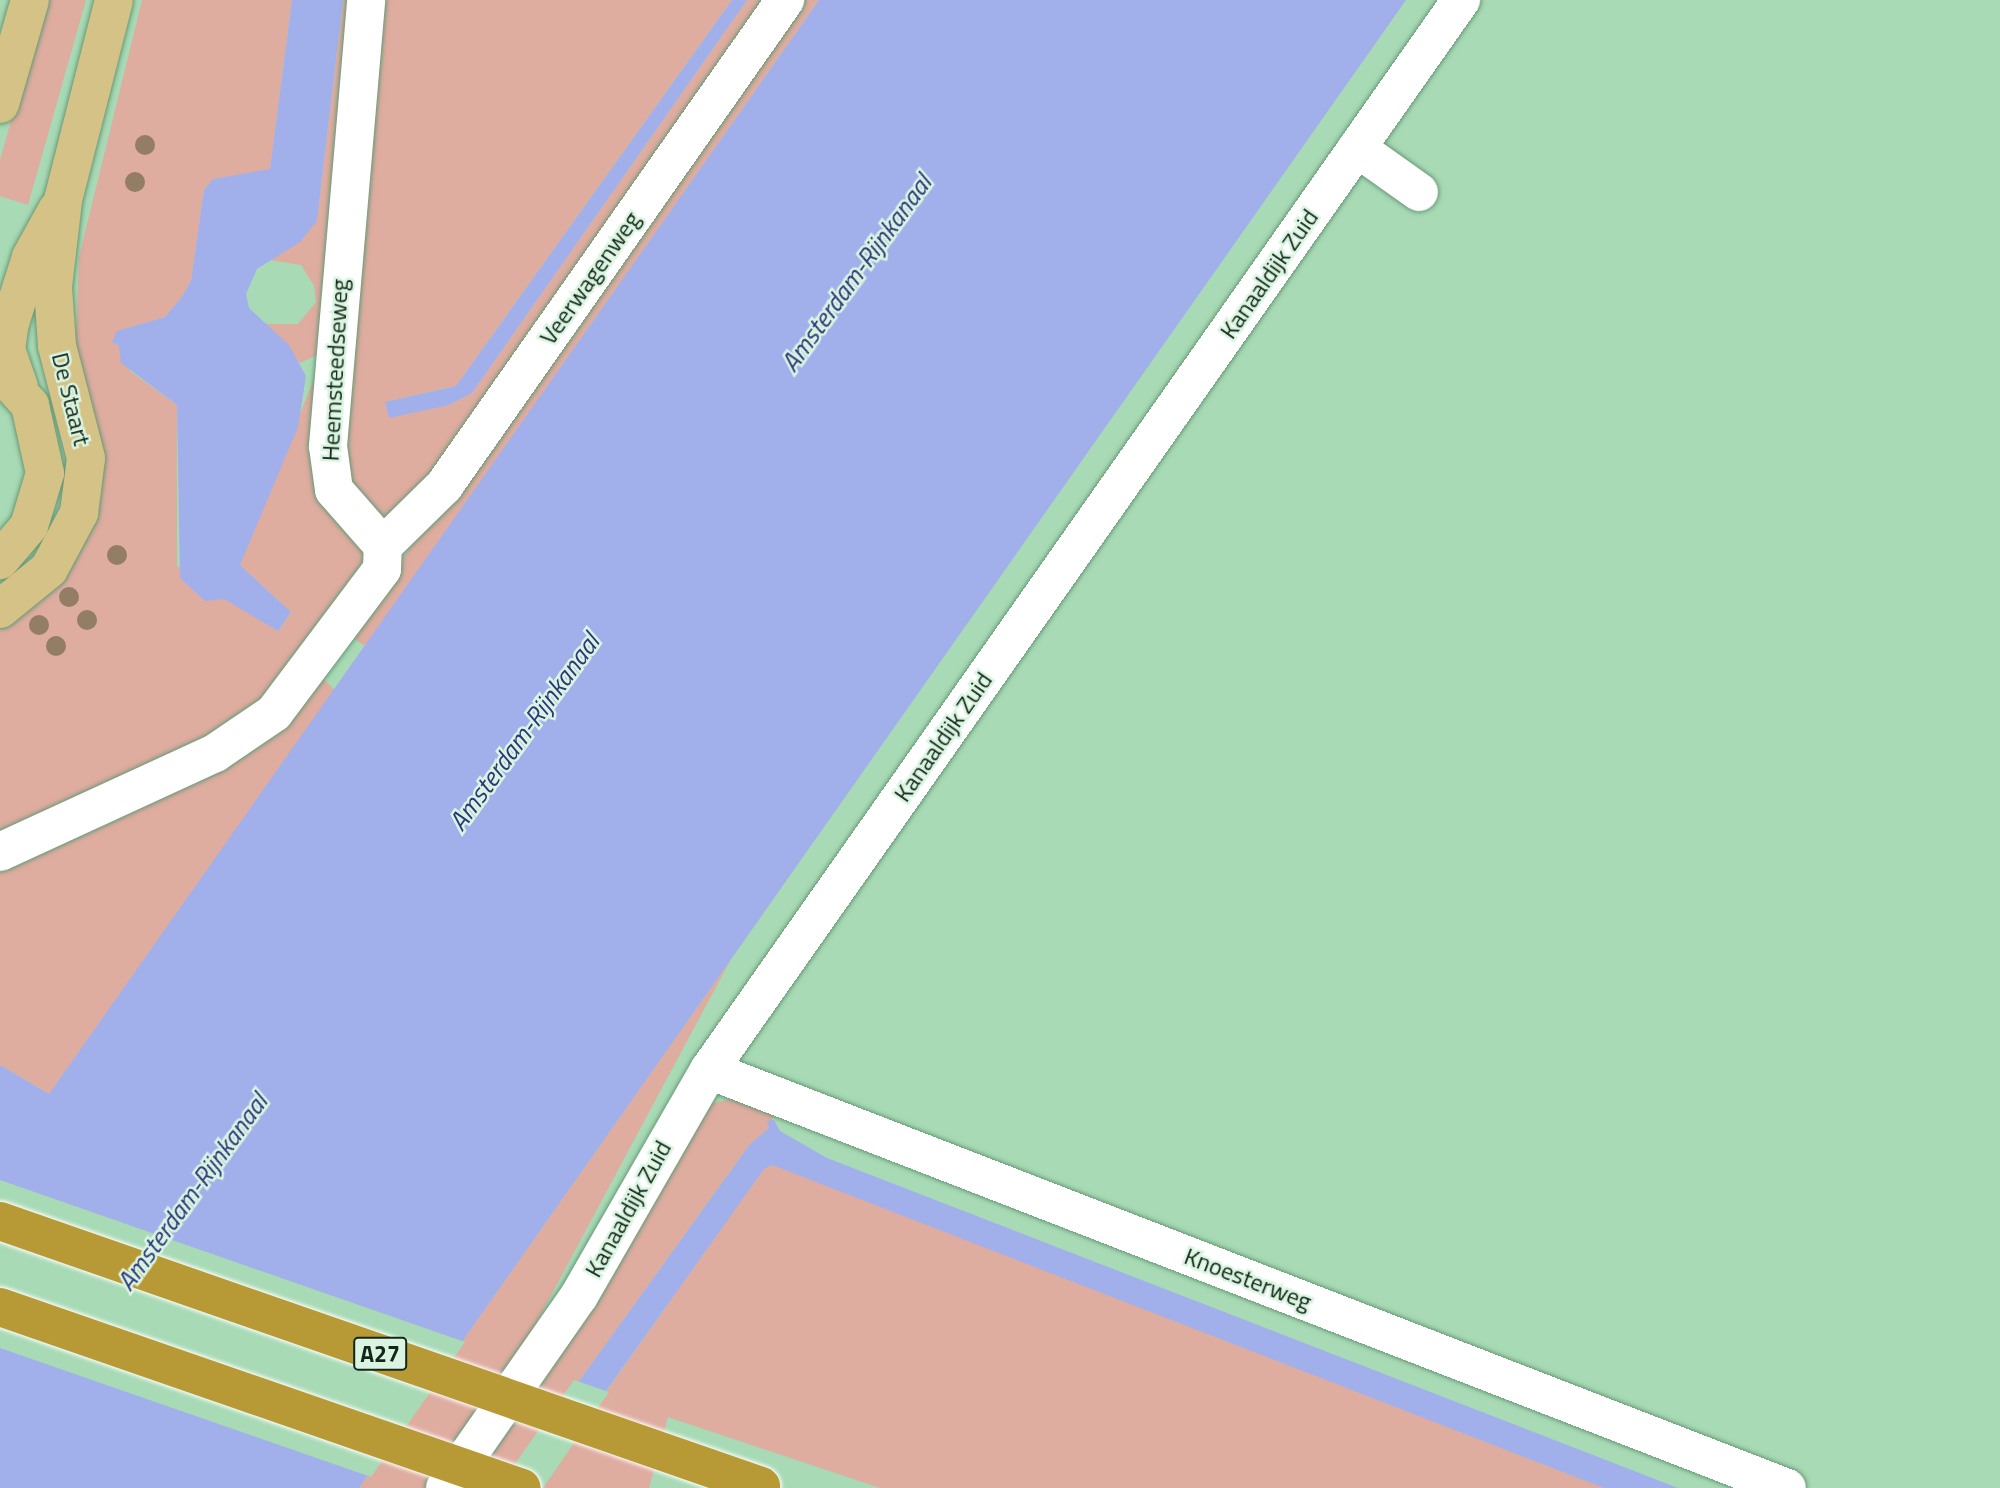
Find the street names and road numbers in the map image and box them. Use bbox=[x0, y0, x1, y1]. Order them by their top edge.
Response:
street label: Kanaaldijk Zuid bbox=[1214, 204, 1324, 344]
street label: Veerwagenweg bbox=[534, 206, 646, 350]
street label: Heemsteedseweg bbox=[316, 278, 354, 462]
street label: De Staart bbox=[46, 349, 96, 449]
street label: Kanaaldijk Zuid bbox=[888, 667, 998, 807]
street label: Kanaaldijk Zuid bbox=[579, 1136, 677, 1282]
street label: Knoesterweg bbox=[1180, 1242, 1316, 1316]
road number: A27 bbox=[352, 1334, 408, 1373]

